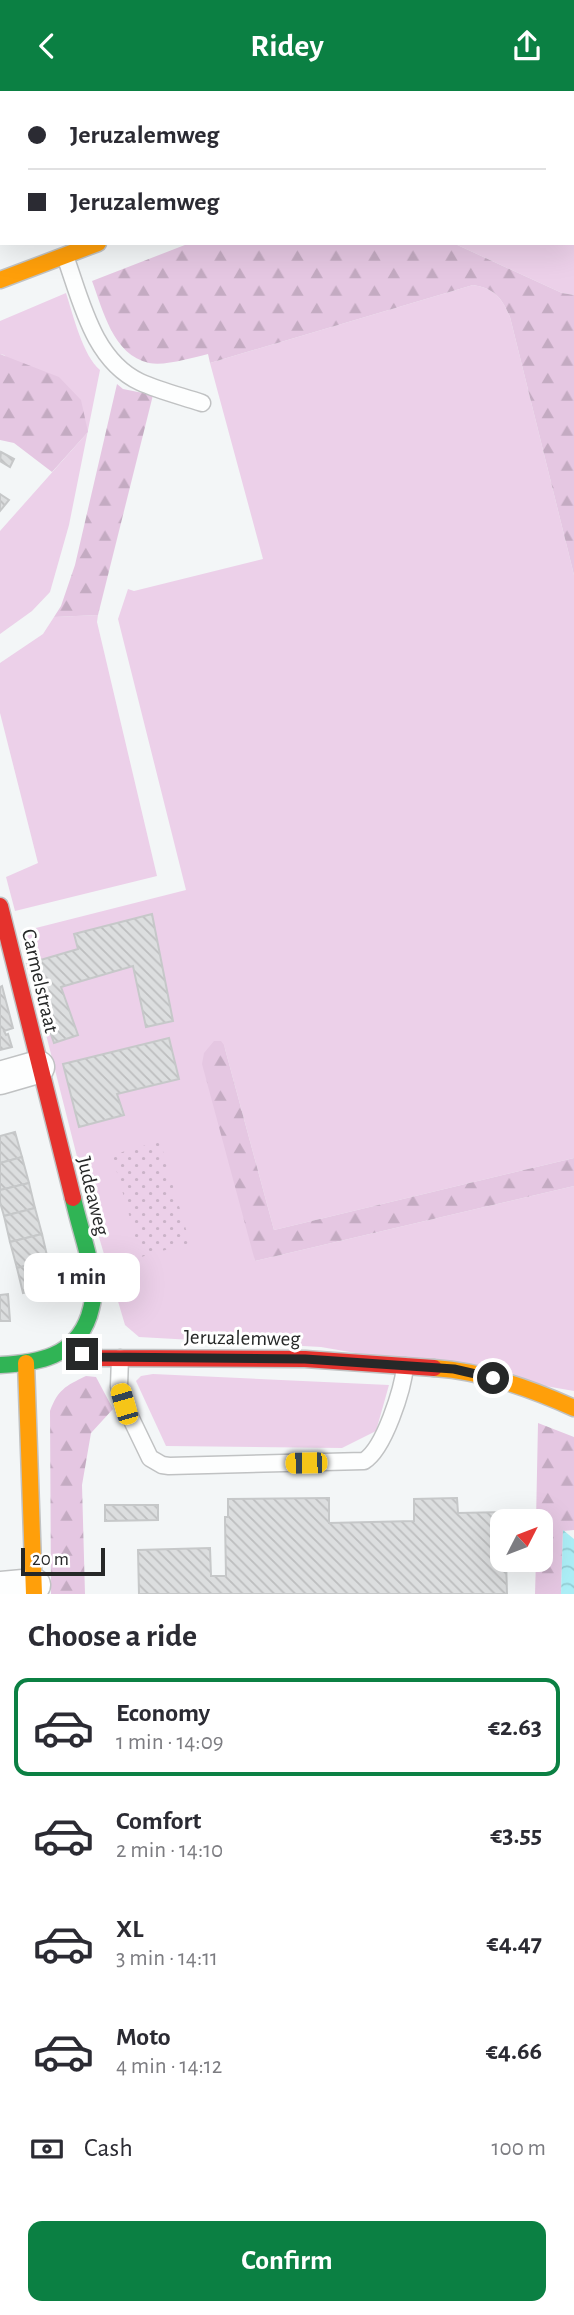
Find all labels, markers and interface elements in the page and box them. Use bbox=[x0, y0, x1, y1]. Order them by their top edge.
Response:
icon: back bbox=[28, 27, 66, 65]
icon: share bbox=[508, 27, 546, 65]
text: Ridey bbox=[250, 30, 324, 62]
text: Jeruzalemweg bbox=[70, 122, 219, 148]
text: Jeruzalemweg bbox=[70, 189, 219, 215]
street label: Carmelstraat bbox=[18, 927, 62, 1035]
street label: Judeaweg bbox=[73, 1154, 113, 1238]
callout: 1 min bbox=[24, 1253, 140, 1301]
text: 1 min bbox=[58, 1266, 106, 1289]
street label: Jeruzalemweg bbox=[184, 1326, 301, 1350]
route end bbox=[66, 1338, 98, 1370]
route start bbox=[477, 1362, 509, 1394]
car bbox=[109, 1381, 140, 1427]
car bbox=[285, 1452, 328, 1474]
north arrow bbox=[490, 1509, 553, 1571]
map controls bbox=[490, 1509, 553, 1572]
scale bar bbox=[21, 1545, 105, 1577]
text: 20 m bbox=[32, 1550, 69, 1569]
text: Choose a ride bbox=[28, 1620, 197, 1652]
icon: car bbox=[32, 1696, 95, 1759]
text: Economy bbox=[116, 1700, 210, 1726]
text: €2.63 bbox=[488, 1714, 542, 1740]
text: 1 min · 14:09 bbox=[116, 1731, 224, 1754]
icon: car bbox=[32, 1804, 95, 1867]
text: Comfort bbox=[116, 1808, 201, 1834]
text: €3.55 bbox=[490, 1822, 542, 1848]
text: 2 min · 14:10 bbox=[116, 1839, 223, 1862]
icon: car bbox=[32, 1912, 95, 1975]
text: XL bbox=[116, 1916, 143, 1942]
text: €4.47 bbox=[487, 1930, 542, 1956]
text: 3 min · 14:11 bbox=[116, 1947, 218, 1970]
icon: car bbox=[32, 2020, 95, 2083]
text: Moto bbox=[116, 2024, 171, 2050]
text: €4.66 bbox=[486, 2038, 542, 2064]
text: 4 min · 14:12 bbox=[116, 2055, 222, 2078]
icon: cash bbox=[28, 2130, 66, 2168]
text: Cash bbox=[84, 2135, 133, 2161]
text: 100 m bbox=[492, 2137, 546, 2160]
button: Confirm bbox=[28, 2221, 546, 2301]

